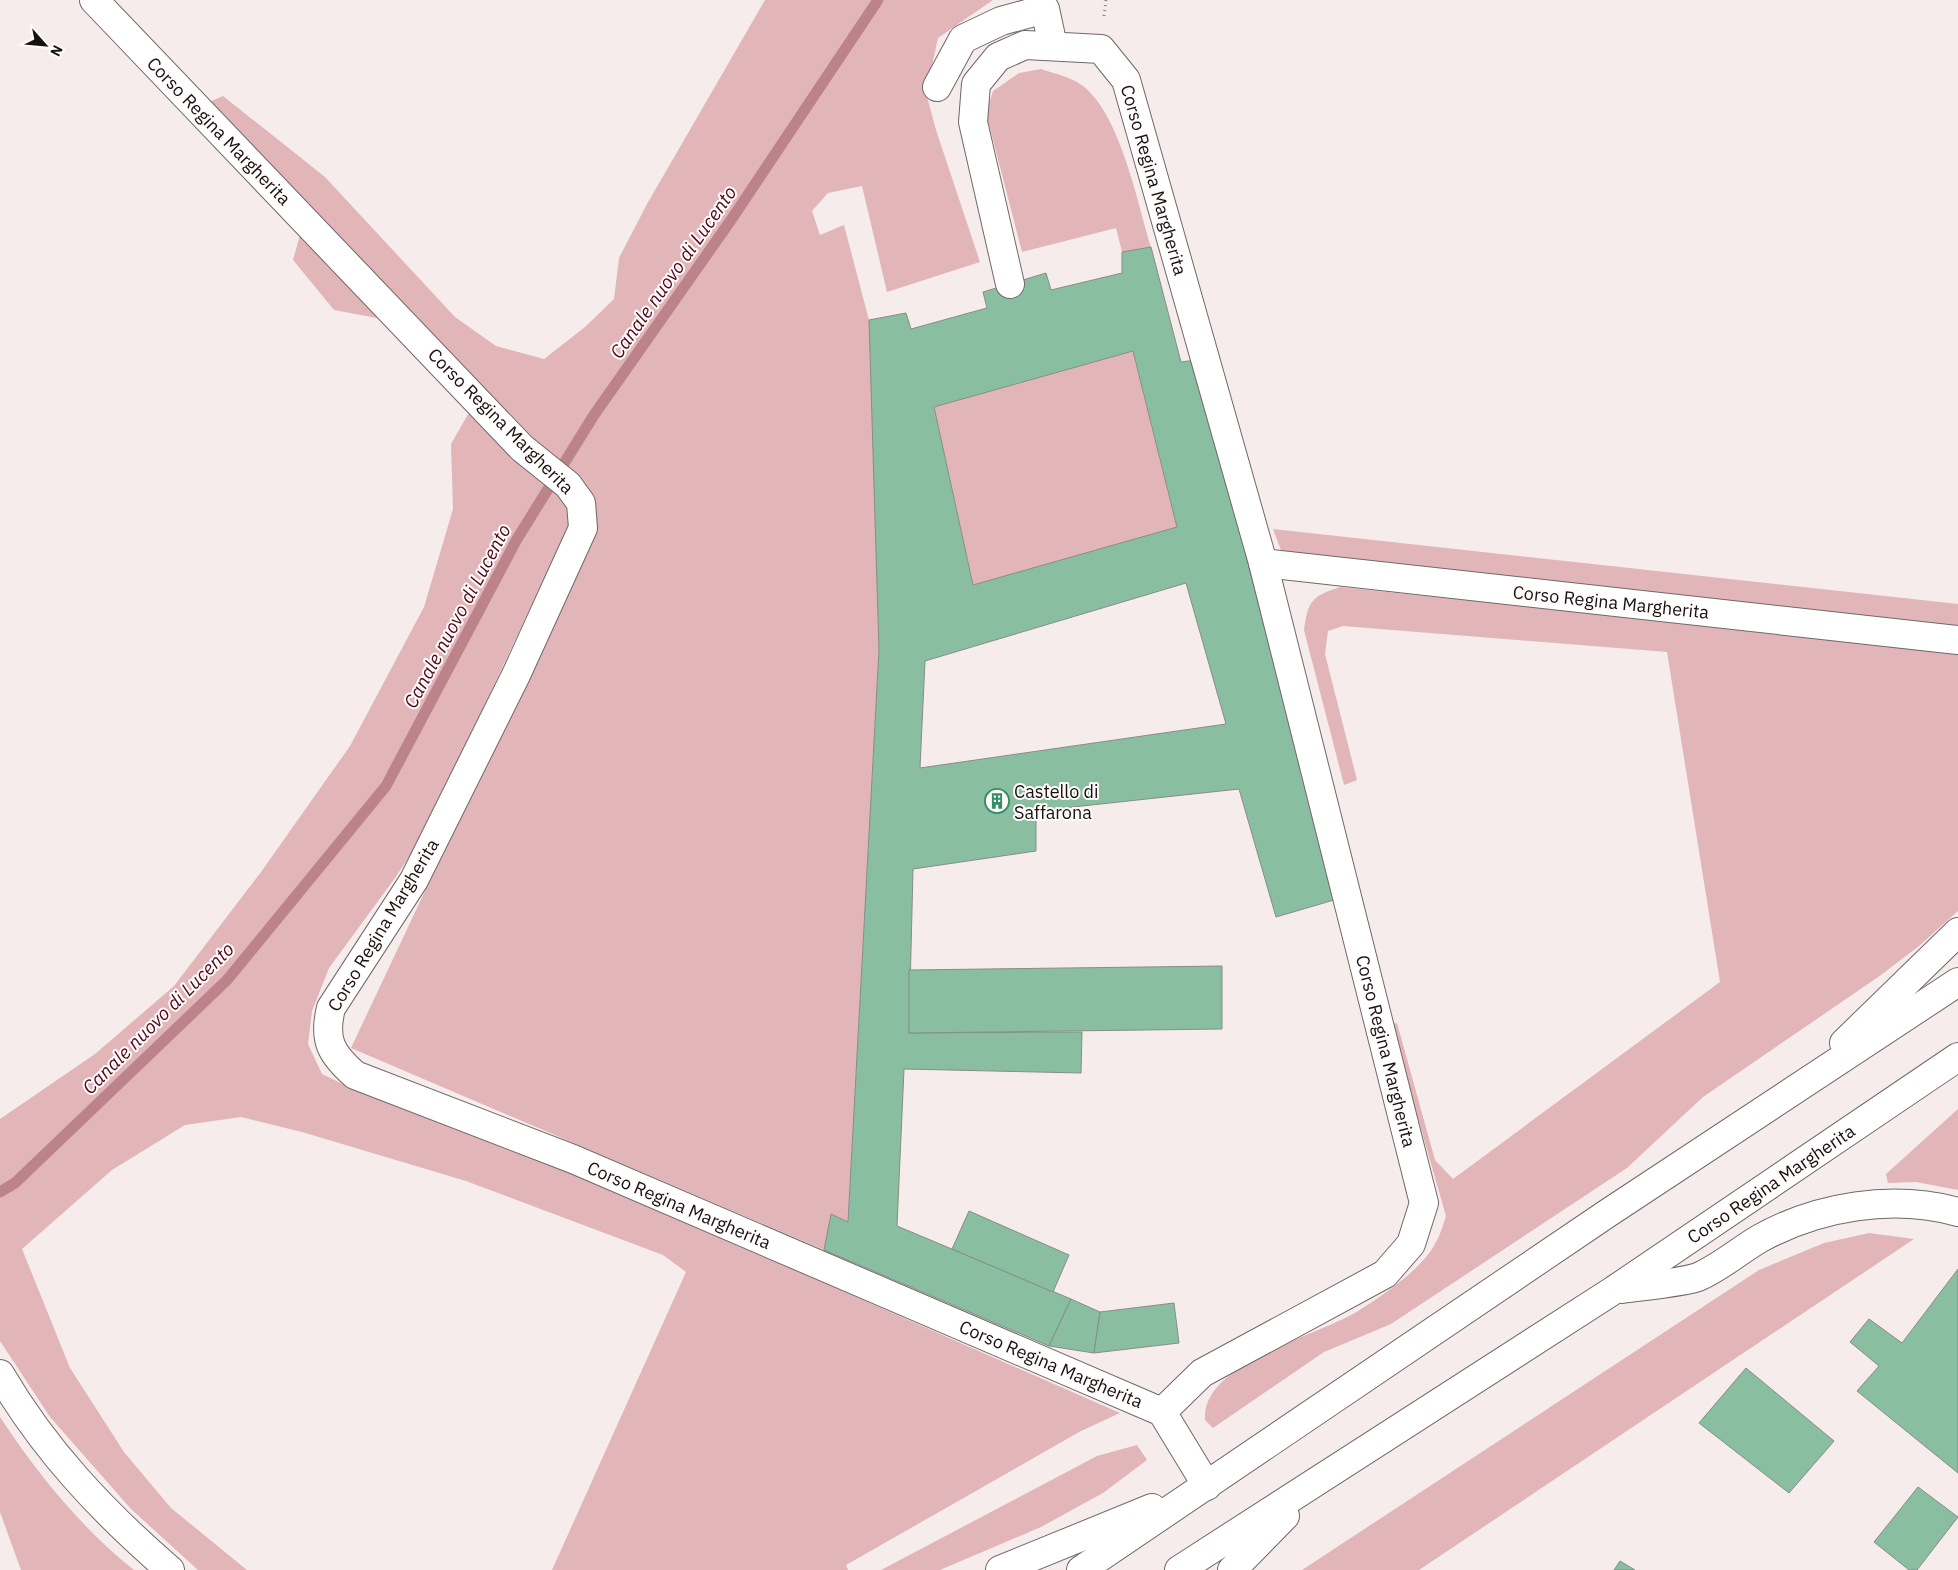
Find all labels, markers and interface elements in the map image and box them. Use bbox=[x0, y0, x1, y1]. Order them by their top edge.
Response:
north arrow bbox=[20, 20, 70, 70]
text: N bbox=[46, 42, 67, 60]
street label: Corso Regina Margherita bbox=[142, 52, 296, 210]
street label: Corso Regina Margherita bbox=[1116, 82, 1192, 278]
water label: Canale nuovo di Lucento bbox=[604, 181, 742, 363]
street label: Corso Regina Margherita bbox=[423, 343, 579, 499]
water label: Canale nuovo di Lucento bbox=[398, 520, 516, 712]
street label: Corso Regina Margherita bbox=[1512, 580, 1711, 624]
place label: Castello di Saffarona bbox=[1014, 780, 1099, 824]
building icon: Castello di Saffarona bbox=[984, 788, 1010, 814]
street label: Corso Regina Margherita bbox=[322, 834, 444, 1015]
water label: Canale nuovo di Lucento bbox=[77, 937, 239, 1099]
street label: Corso Regina Margherita bbox=[1351, 953, 1421, 1150]
street label: Corso Regina Margherita bbox=[1683, 1119, 1860, 1249]
street label: Corso Regina Margherita bbox=[584, 1156, 775, 1254]
street label: Corso Regina Margherita bbox=[956, 1315, 1147, 1413]

